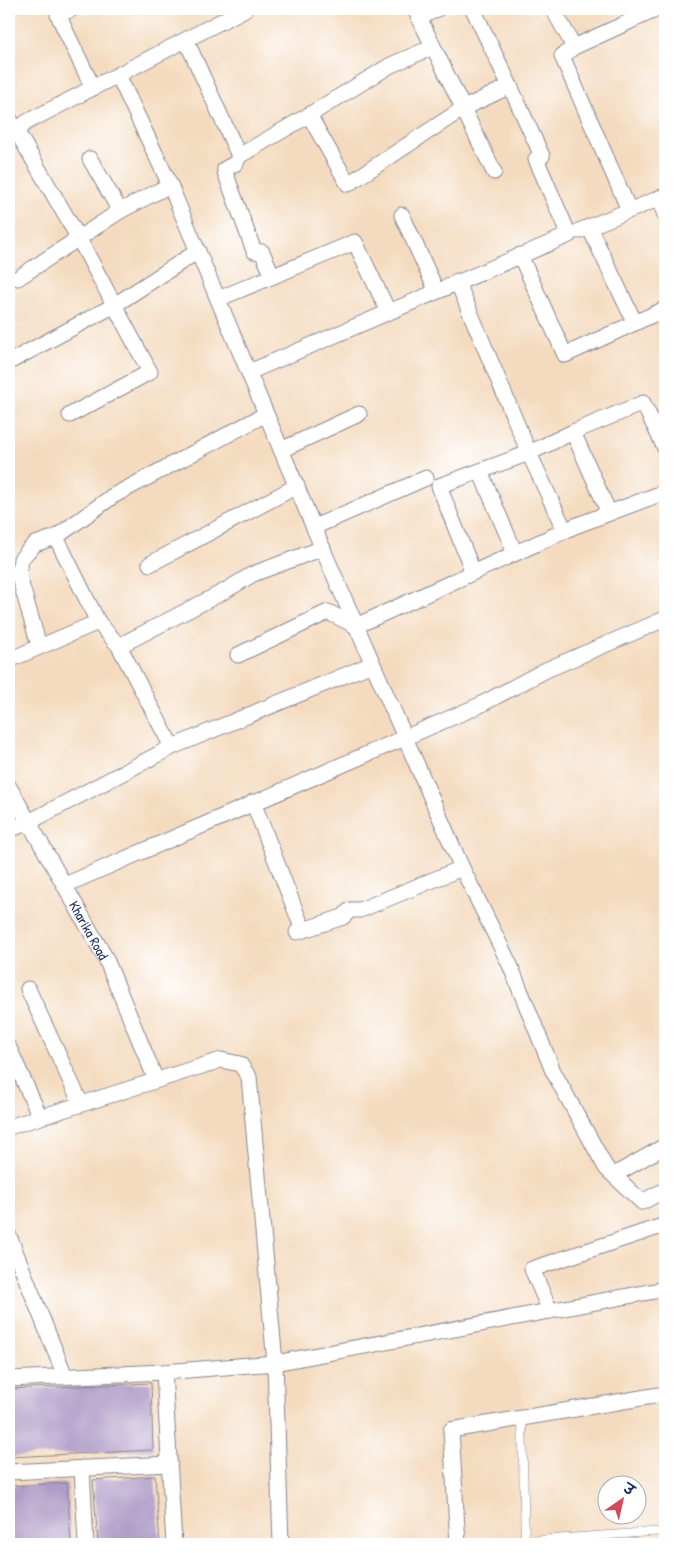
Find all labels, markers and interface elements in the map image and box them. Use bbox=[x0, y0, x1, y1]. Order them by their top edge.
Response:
street label: Kharika Road bbox=[65, 897, 114, 963]
north arrow bbox=[596, 1476, 646, 1526]
text: उ bbox=[619, 1477, 640, 1500]

